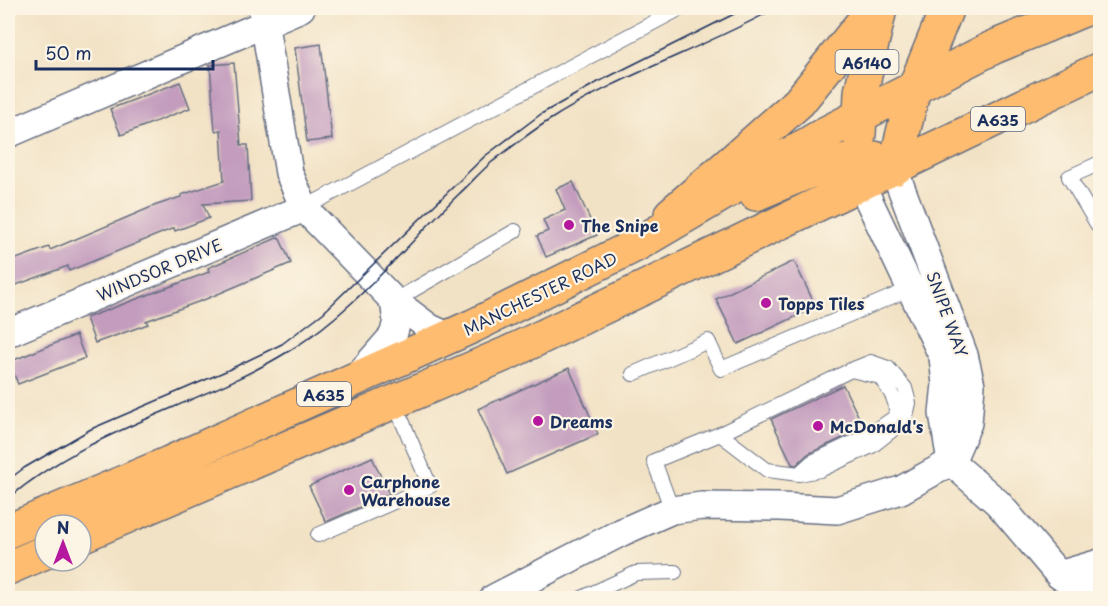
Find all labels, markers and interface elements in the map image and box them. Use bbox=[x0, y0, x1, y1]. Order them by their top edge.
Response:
scale bar bbox=[36, 33, 213, 71]
text: 50 m bbox=[45, 39, 92, 66]
road number: A6140 bbox=[836, 50, 898, 74]
road number: A635 bbox=[971, 107, 1025, 131]
place label: The Snipe bbox=[581, 213, 659, 237]
marker: The Snipe bbox=[562, 218, 576, 232]
street label: WINDSOR DRIVE bbox=[93, 232, 225, 306]
street label: MANCHESTER ROAD bbox=[459, 245, 621, 341]
street label: SNIPE WAY bbox=[921, 268, 975, 360]
place label: Topps Tiles bbox=[778, 291, 865, 315]
marker: Topps Tiles bbox=[759, 296, 773, 310]
road number: A635 bbox=[297, 382, 351, 406]
place label: Dreams bbox=[550, 409, 613, 433]
marker: Dreams bbox=[531, 414, 545, 428]
place label: McDonald's bbox=[830, 414, 924, 438]
marker: McDonald's bbox=[811, 419, 825, 433]
place label: Carphone Warehouse bbox=[361, 469, 450, 511]
marker: Carphone Warehouse bbox=[342, 483, 356, 497]
north arrow bbox=[33, 513, 93, 573]
text: N bbox=[57, 515, 69, 539]

